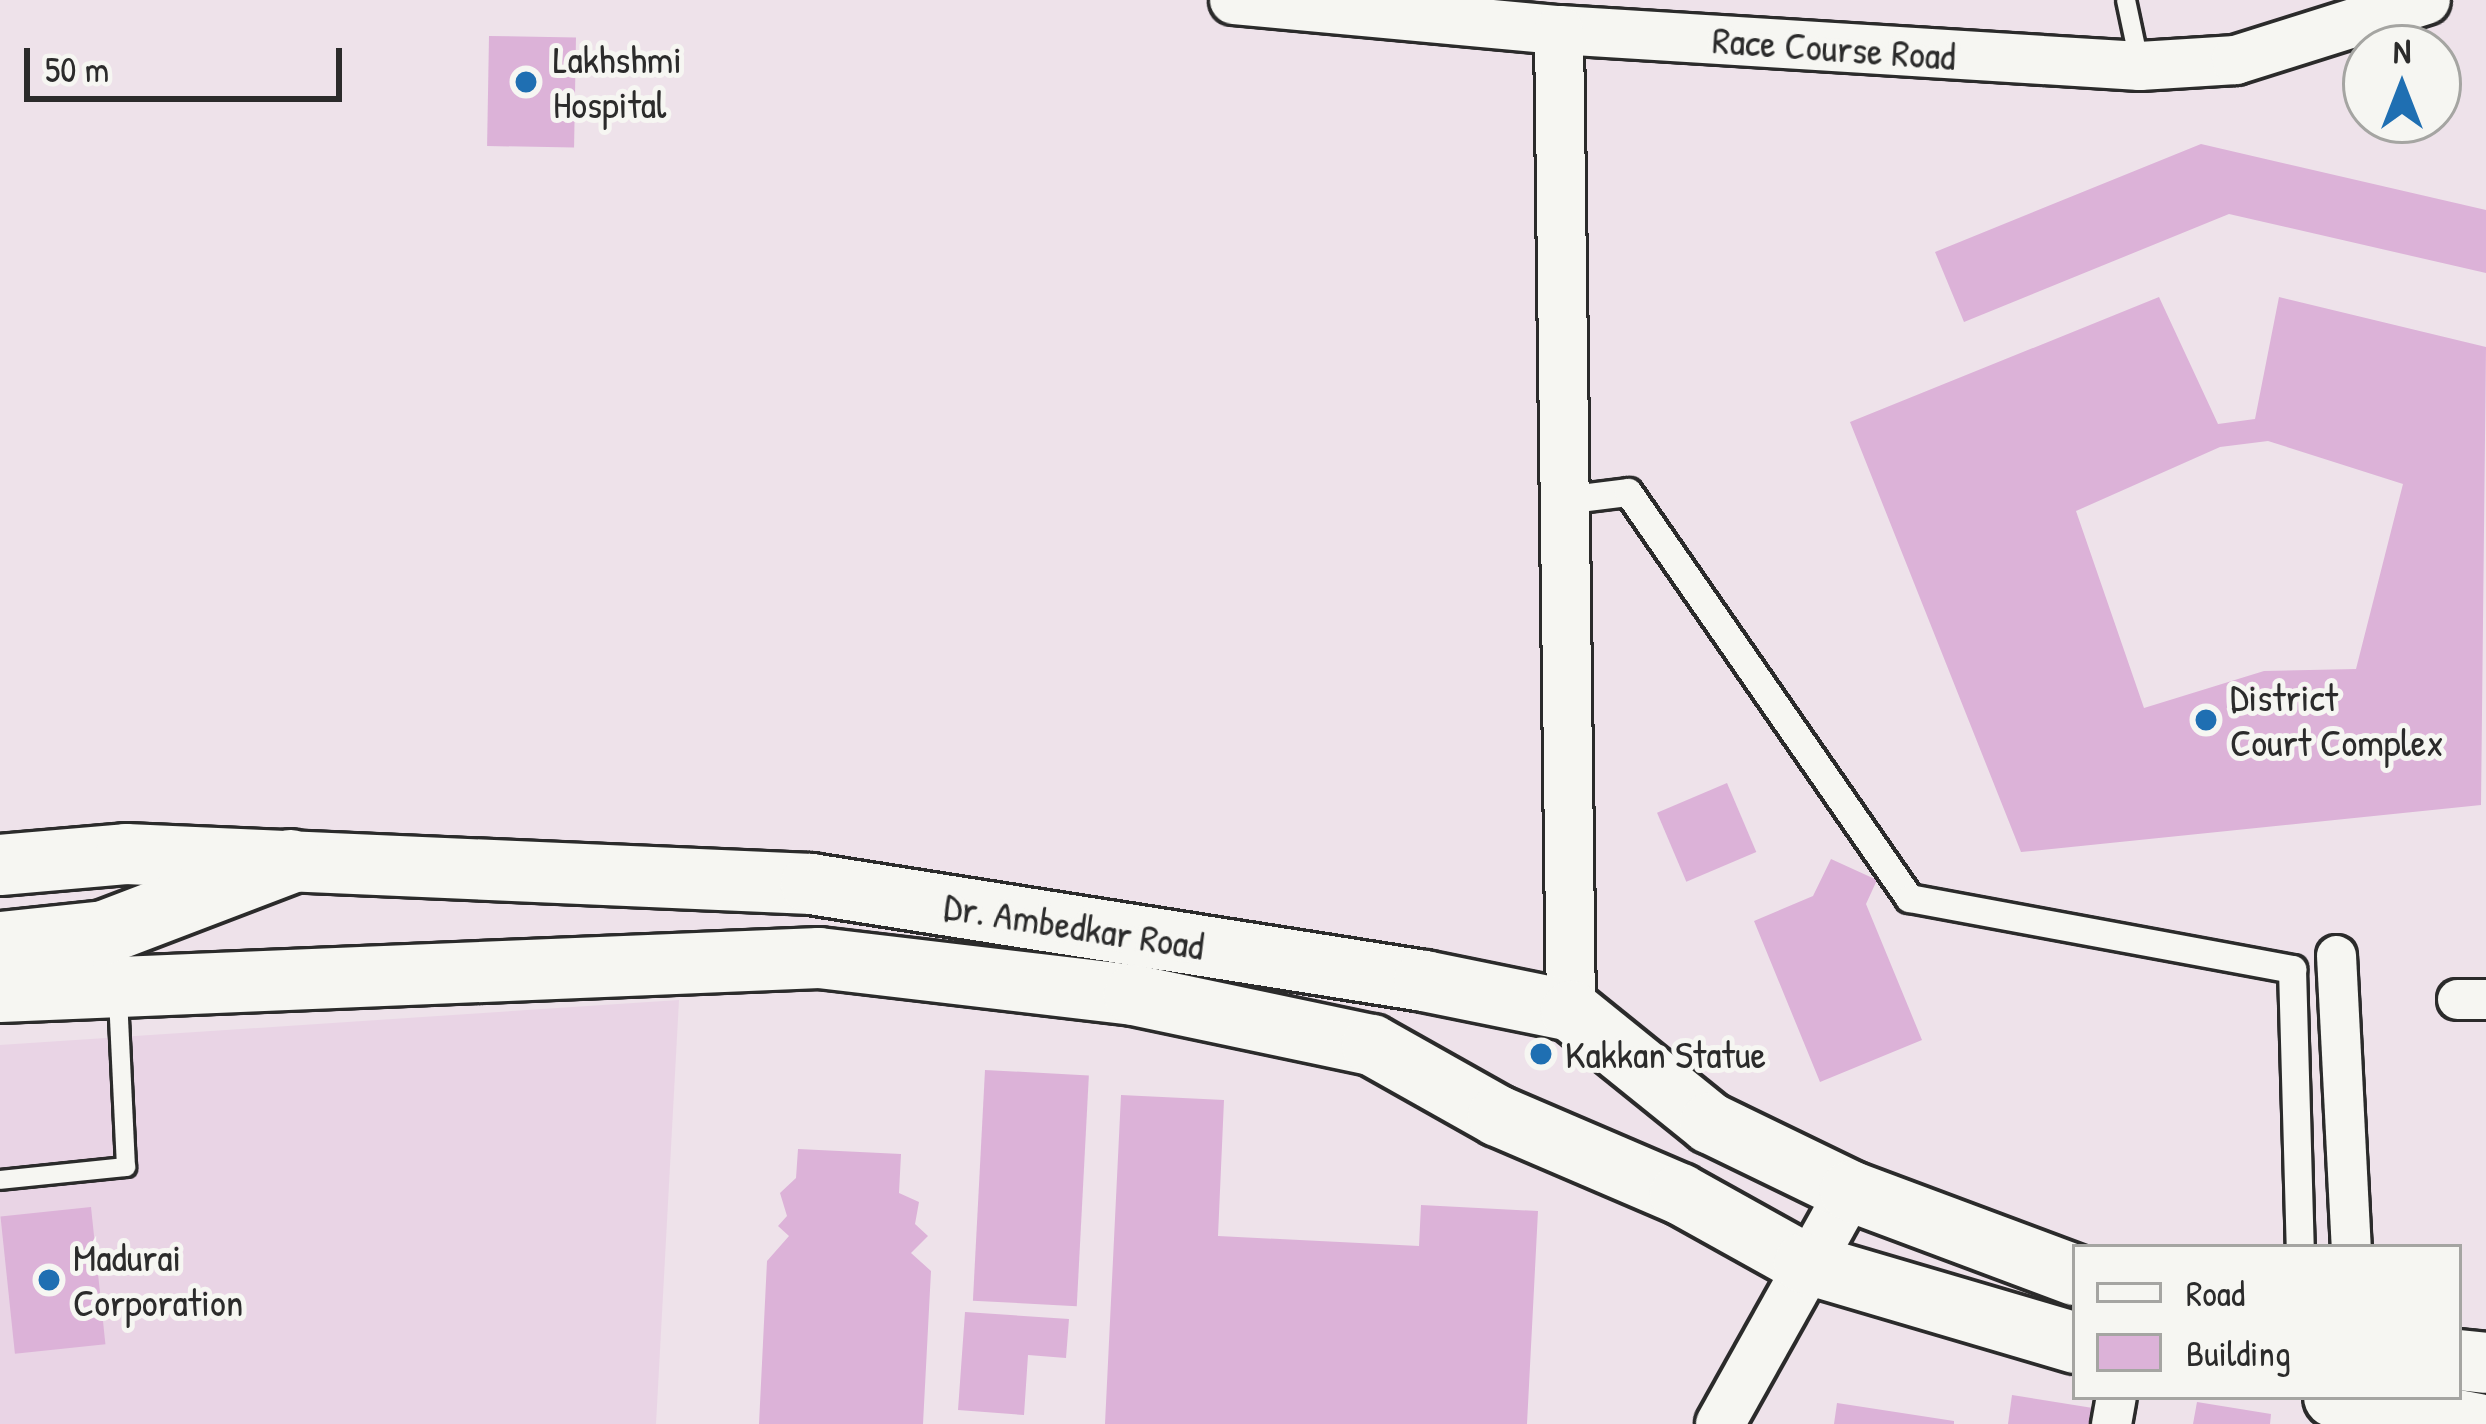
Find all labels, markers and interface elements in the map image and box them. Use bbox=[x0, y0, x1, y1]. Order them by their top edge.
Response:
street label: Race Course Road bbox=[1711, 16, 1957, 80]
scale bar bbox=[30, 24, 348, 98]
north arrow bbox=[2342, 24, 2462, 144]
text: N bbox=[2393, 29, 2411, 73]
place label: Lakhshmi Hospital bbox=[553, 37, 682, 128]
text: 50 m bbox=[45, 44, 109, 93]
marker: Lakhshmi Hospital bbox=[510, 66, 542, 98]
place label: District Court Complex bbox=[2230, 675, 2444, 766]
marker: District Court Complex bbox=[2193, 707, 2219, 733]
street label: Dr. Ambedkar Road bbox=[941, 882, 1207, 970]
place label: Kakkan Statue bbox=[1565, 1031, 1766, 1077]
marker: Kakkan Statue bbox=[1528, 1041, 1554, 1067]
place label: Madurai Corporation bbox=[73, 1235, 243, 1326]
legend bbox=[2072, 1244, 2462, 1400]
marker: Madurai Corporation bbox=[36, 1267, 62, 1293]
text: Road bbox=[2186, 1268, 2245, 1317]
text: Building bbox=[2186, 1328, 2291, 1377]

